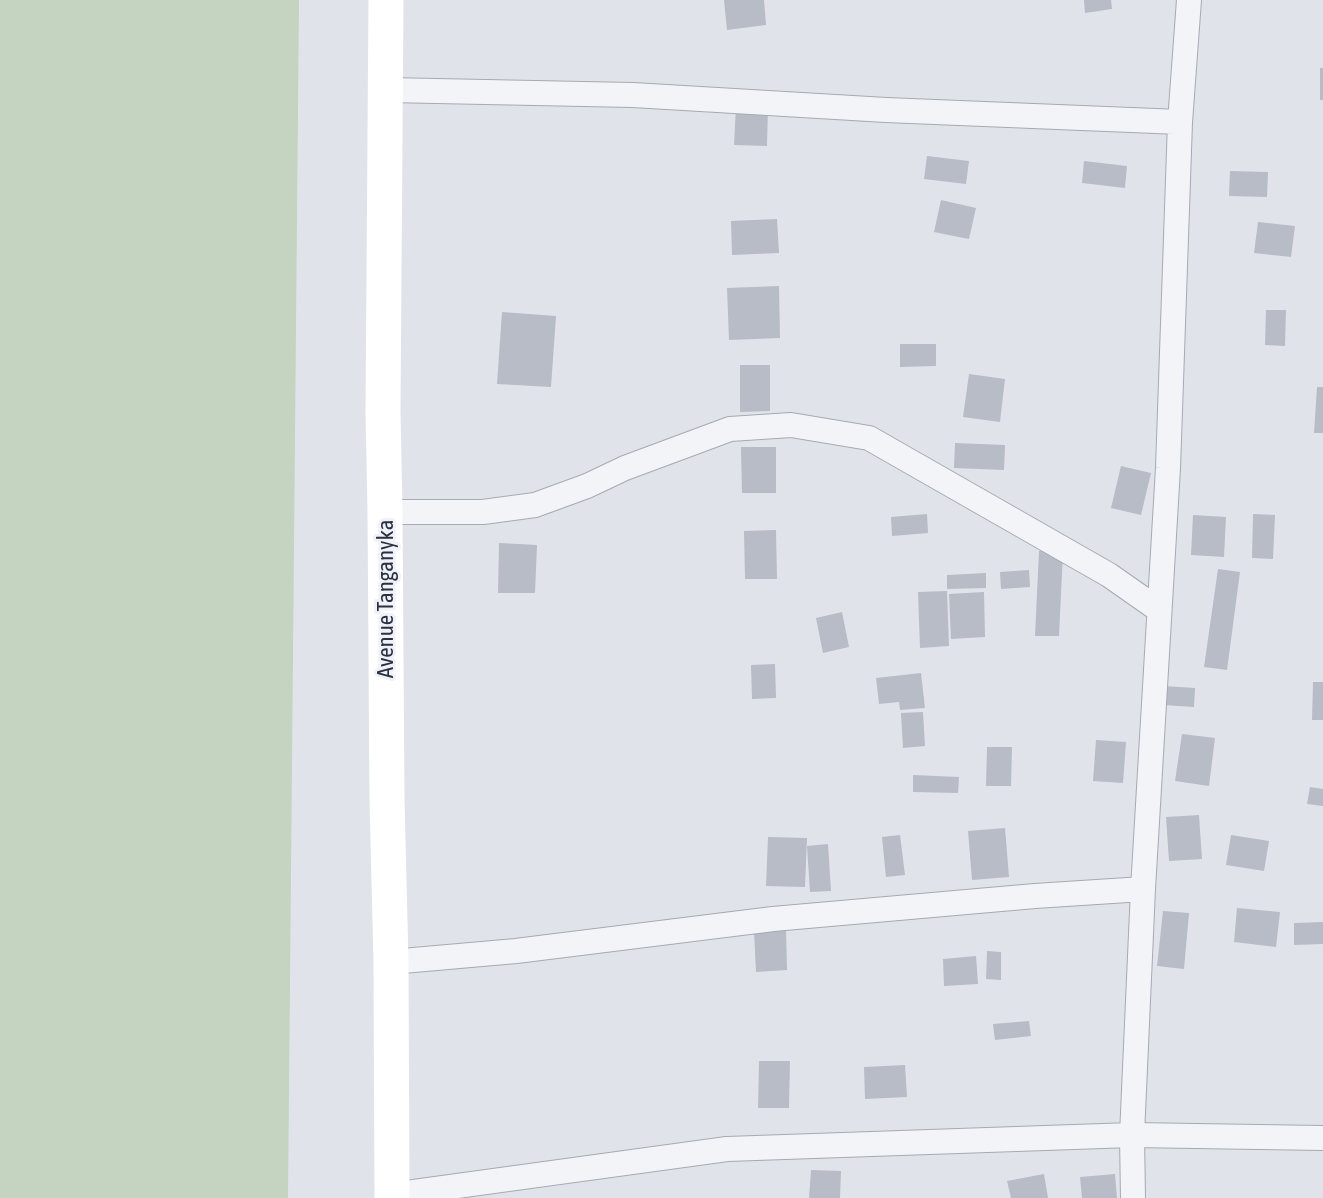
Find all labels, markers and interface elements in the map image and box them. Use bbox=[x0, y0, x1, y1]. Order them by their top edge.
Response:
street label: Avenue Tanganyka bbox=[372, 520, 400, 678]

